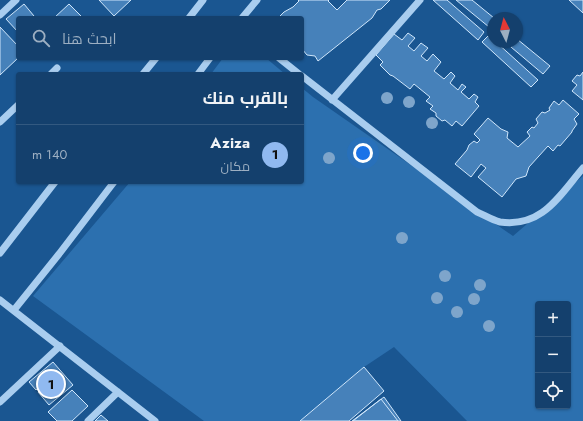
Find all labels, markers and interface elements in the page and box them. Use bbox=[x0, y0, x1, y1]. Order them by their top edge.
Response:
north arrow bbox=[487, 12, 523, 48]
search box bbox=[16, 16, 304, 60]
icon: search bbox=[30, 27, 52, 49]
text: ابحث هنا bbox=[62, 28, 117, 50]
text: بالقرب منك bbox=[203, 86, 288, 110]
text: Aziza bbox=[210, 132, 250, 154]
your location bbox=[353, 143, 373, 163]
text: 140 m bbox=[32, 145, 67, 164]
text: 1 bbox=[272, 145, 278, 164]
text: مكان bbox=[221, 157, 250, 176]
map controls bbox=[535, 301, 571, 409]
button: + bbox=[535, 301, 571, 337]
button: − bbox=[535, 337, 571, 373]
pin: 1 bbox=[38, 369, 64, 399]
button: locate bbox=[535, 373, 571, 409]

